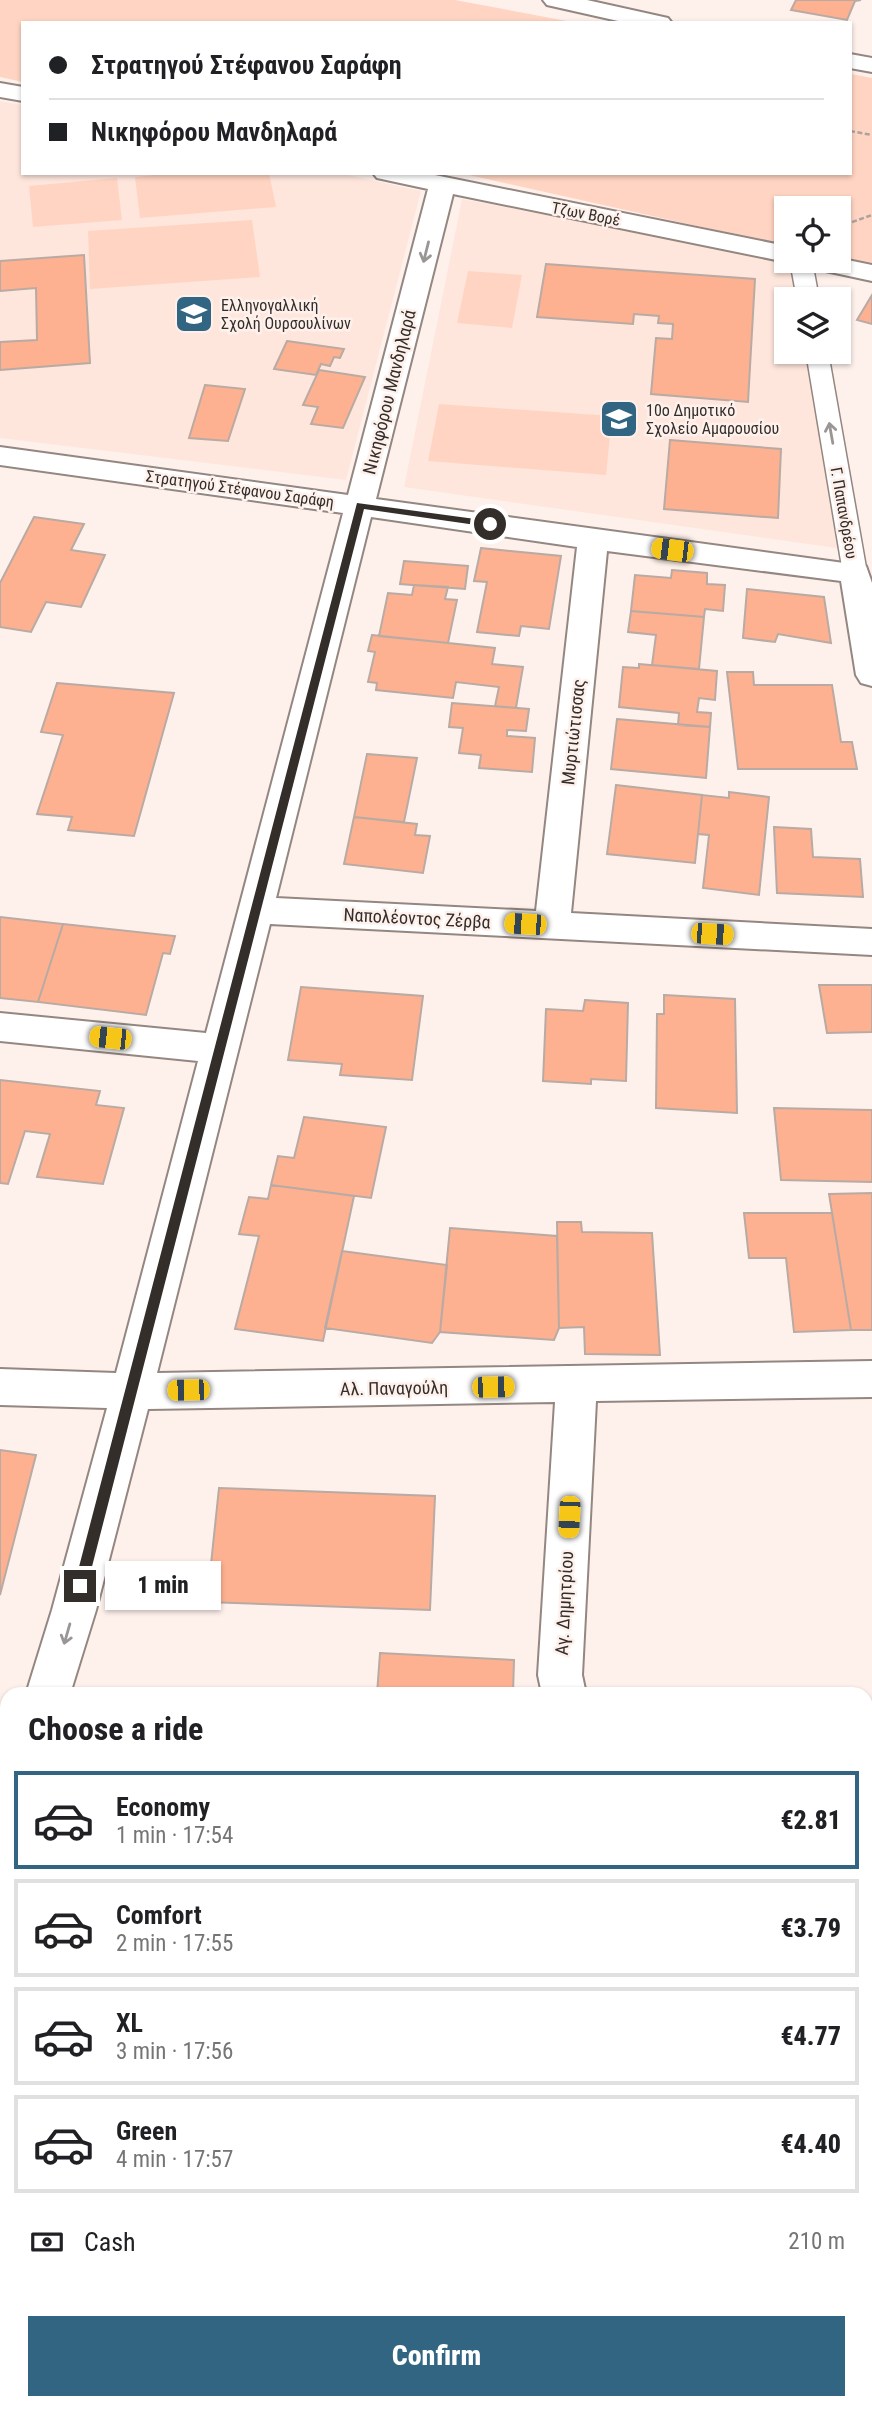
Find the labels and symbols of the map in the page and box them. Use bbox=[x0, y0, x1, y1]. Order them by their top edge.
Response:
street label: Τζων Βορέ bbox=[550, 198, 622, 230]
one-way arrow bbox=[419, 240, 432, 263]
school or university icon: Ελληνογαλλική Σχολή Ουρσουλίνων bbox=[173, 293, 215, 335]
place label: Ελληνογαλλική Σχολή Ουρσουλίνων bbox=[221, 296, 351, 333]
street label: Νικηφόρου Μανδηλαρά bbox=[358, 307, 420, 476]
school or university icon: 10ο Δημοτικό Σχολείο Αμαρουσίου bbox=[598, 398, 640, 440]
place label: 10ο Δημοτικό Σχολείο Αμαρουσίου bbox=[646, 401, 779, 438]
one-way arrow bbox=[824, 422, 837, 445]
street label: Στρατηγού Στέφανου Σαράφη bbox=[145, 466, 335, 512]
street label: Γ. Παπανδρέου bbox=[827, 466, 861, 560]
route start bbox=[474, 508, 506, 540]
car bbox=[650, 537, 695, 563]
street label: Μυρτιώτισσας bbox=[557, 678, 589, 786]
street label: Ναπολέοντος Ζέρβα bbox=[343, 904, 491, 932]
car bbox=[504, 912, 547, 936]
car bbox=[691, 922, 734, 946]
car bbox=[89, 1025, 132, 1051]
car bbox=[472, 1376, 515, 1398]
street label: Αλ. Παναγούλη bbox=[340, 1377, 448, 1399]
car bbox=[167, 1379, 210, 1401]
car bbox=[558, 1495, 581, 1539]
street label: Αγ. Δημητρίου bbox=[551, 1550, 577, 1656]
callout: 1 min bbox=[104, 1562, 220, 1610]
route end bbox=[64, 1570, 96, 1602]
one-way arrow bbox=[60, 1623, 73, 1645]

